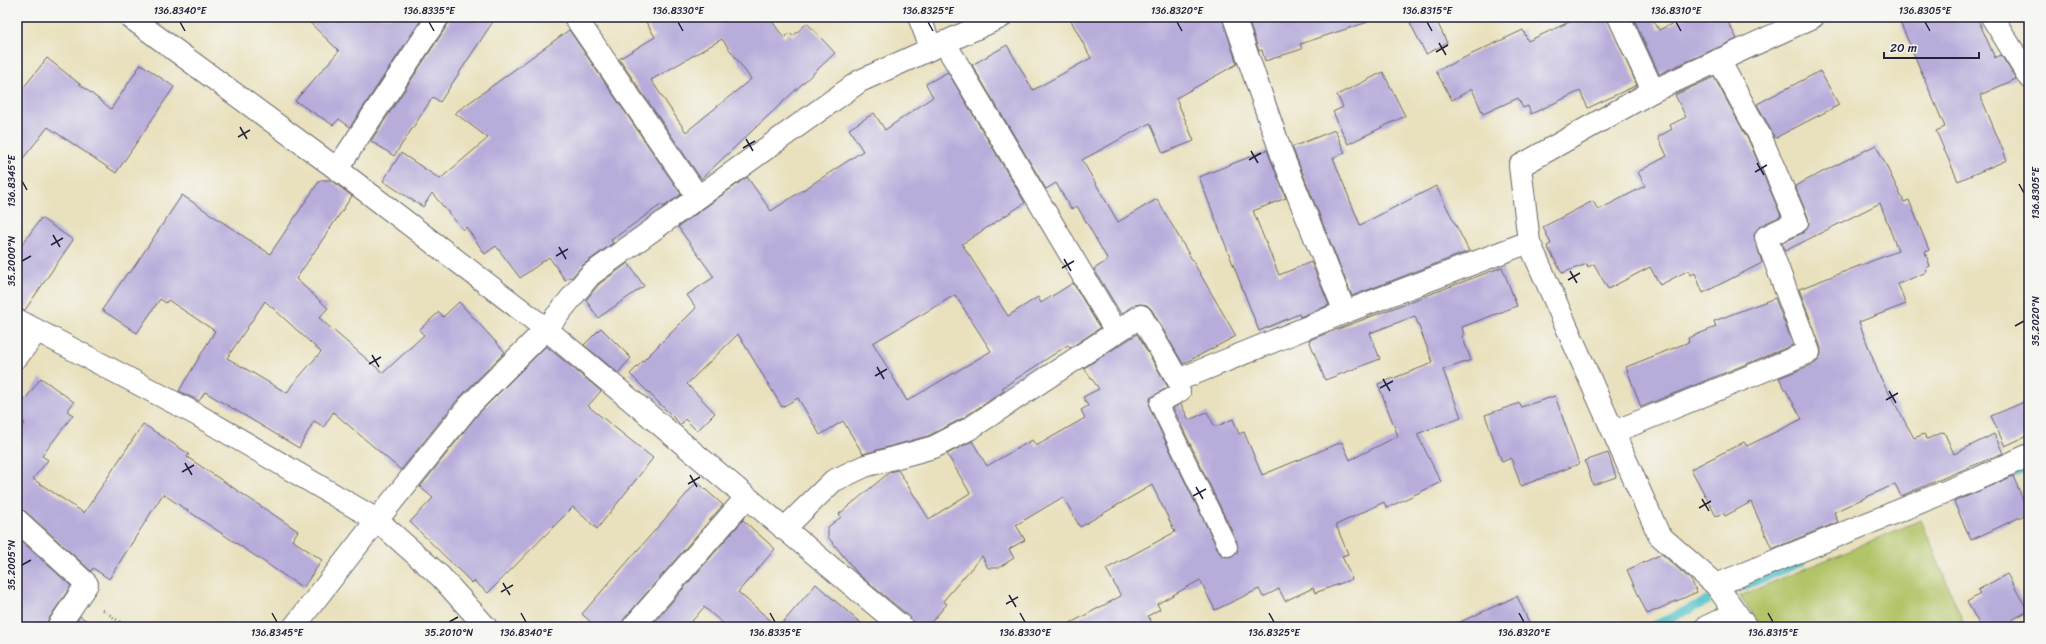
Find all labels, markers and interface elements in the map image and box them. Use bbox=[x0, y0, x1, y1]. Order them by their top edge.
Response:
text: 136.8340°E bbox=[154, 2, 208, 20]
text: 136.8335°E bbox=[403, 2, 456, 20]
text: 136.8330°E bbox=[652, 2, 705, 20]
text: 136.8325°E bbox=[902, 2, 955, 20]
text: 136.8320°E bbox=[1151, 2, 1204, 20]
text: 136.8315°E bbox=[1402, 2, 1454, 20]
text: 136.8310°E bbox=[1651, 2, 1703, 20]
text: 136.8305°E bbox=[1899, 2, 1953, 20]
scale bar bbox=[1884, 34, 1979, 60]
text: 20 m bbox=[1890, 37, 1917, 59]
text: 136.8345°E bbox=[3, 153, 21, 207]
text: 136.8305°E bbox=[2027, 165, 2045, 219]
text: 35.2000°N bbox=[3, 236, 21, 286]
text: 35.2020°N bbox=[2027, 296, 2045, 346]
text: 35.2005°N bbox=[3, 540, 21, 590]
text: 136.8345°E bbox=[251, 624, 305, 642]
text: 35.2010°N bbox=[425, 624, 473, 642]
text: 136.8340°E bbox=[500, 624, 554, 642]
text: 136.8335°E bbox=[749, 624, 802, 642]
text: 136.8330°E bbox=[999, 624, 1052, 642]
text: 136.8325°E bbox=[1248, 624, 1301, 642]
text: 136.8320°E bbox=[1498, 624, 1551, 642]
text: 136.8315°E bbox=[1748, 624, 1800, 642]

